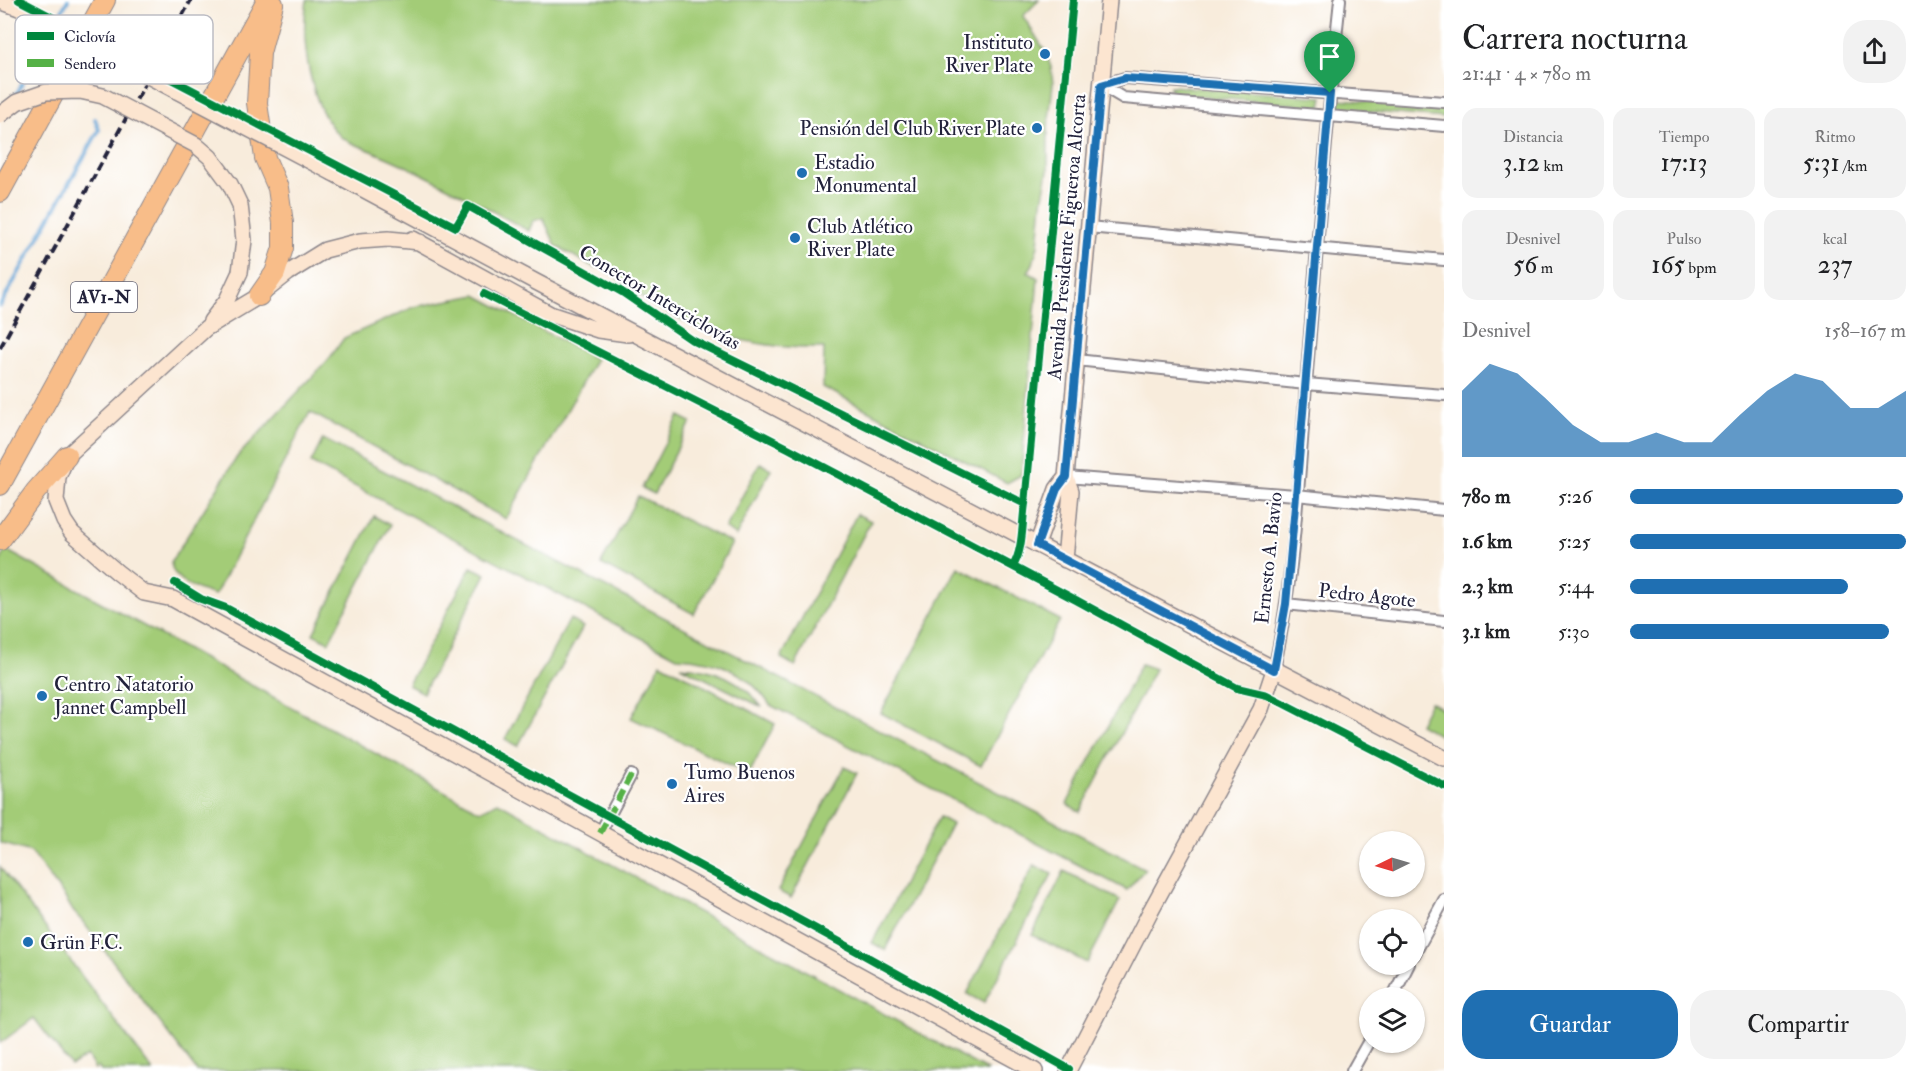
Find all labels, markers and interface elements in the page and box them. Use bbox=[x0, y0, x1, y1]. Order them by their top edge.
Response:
legend bbox=[15, 15, 213, 84]
text: Carrera nocturna bbox=[1462, 18, 1687, 59]
button: share bbox=[1843, 20, 1906, 83]
text: Ciclovía bbox=[64, 27, 116, 47]
place label: Instituto River Plate bbox=[945, 30, 1033, 78]
pin bbox=[1304, 31, 1355, 93]
icon: arrive bbox=[1313, 40, 1346, 73]
marker: Instituto River Plate bbox=[1038, 47, 1052, 61]
text: Sendero bbox=[64, 54, 116, 74]
text: 21:41 · 4 × 780 m bbox=[1462, 61, 1591, 86]
street label: Avenida Presidente Figueroa Alcorta bbox=[1041, 92, 1092, 382]
place label: Pensión del Club River Plate bbox=[799, 116, 1025, 141]
marker: Pensión del Club River Plate bbox=[1030, 121, 1044, 135]
text: Distancia bbox=[1503, 127, 1563, 147]
text: Tiempo bbox=[1659, 127, 1709, 147]
text: Ritmo bbox=[1815, 127, 1855, 147]
text: 3.12 bbox=[1503, 147, 1540, 179]
text: 17:13 bbox=[1661, 147, 1707, 179]
text: 5:31 bbox=[1803, 147, 1840, 179]
place label: Estadio Monumental bbox=[814, 150, 917, 198]
text: km bbox=[1540, 156, 1563, 176]
text: /km bbox=[1840, 156, 1867, 176]
marker: Estadio Monumental bbox=[795, 166, 809, 180]
place label: Club Atlético River Plate bbox=[807, 214, 913, 262]
text: Desnivel bbox=[1505, 229, 1561, 249]
text: Pulso bbox=[1667, 229, 1701, 249]
text: kcal bbox=[1823, 229, 1847, 249]
marker: Club Atlético River Plate bbox=[788, 231, 802, 245]
street label: Conector Interciclovías bbox=[574, 239, 745, 356]
text: 56 bbox=[1513, 249, 1537, 281]
text: 165 bbox=[1651, 249, 1685, 281]
text: 237 bbox=[1817, 249, 1853, 281]
text: m bbox=[1537, 258, 1553, 278]
text: bpm bbox=[1685, 258, 1717, 278]
road number: AV1-N bbox=[71, 282, 137, 312]
text: Desnivel bbox=[1462, 318, 1531, 343]
text: 158–167 m bbox=[1825, 318, 1906, 343]
text: 780 m bbox=[1462, 484, 1511, 509]
text: 5:26 bbox=[1558, 484, 1592, 509]
street label: Ernesto A. Bavio bbox=[1249, 491, 1288, 625]
text: 1.6 km bbox=[1462, 529, 1512, 554]
text: 5:25 bbox=[1558, 529, 1591, 554]
text: 2.3 km bbox=[1462, 574, 1513, 599]
text: 5:44 bbox=[1558, 574, 1593, 599]
street label: Pedro Agote bbox=[1317, 578, 1417, 613]
text: 3.1 km bbox=[1462, 619, 1510, 644]
text: 5:30 bbox=[1558, 619, 1590, 644]
place label: Centro Natatorio Jannet Campbell bbox=[53, 672, 194, 721]
marker: Centro Natatorio Jannet Campbell bbox=[35, 689, 49, 703]
place label: Tumo Buenos Aires bbox=[683, 760, 795, 808]
marker: Tumo Buenos Aires bbox=[665, 777, 679, 791]
north arrow bbox=[1359, 831, 1425, 897]
map controls bbox=[1359, 831, 1425, 1053]
button: locate bbox=[1359, 909, 1425, 975]
place label: Grün F.C. bbox=[40, 930, 122, 955]
marker: Grün F.C. bbox=[21, 935, 35, 949]
button: layers bbox=[1359, 987, 1425, 1053]
button: Guardar bbox=[1462, 990, 1678, 1059]
button: Compartir bbox=[1690, 990, 1906, 1059]

